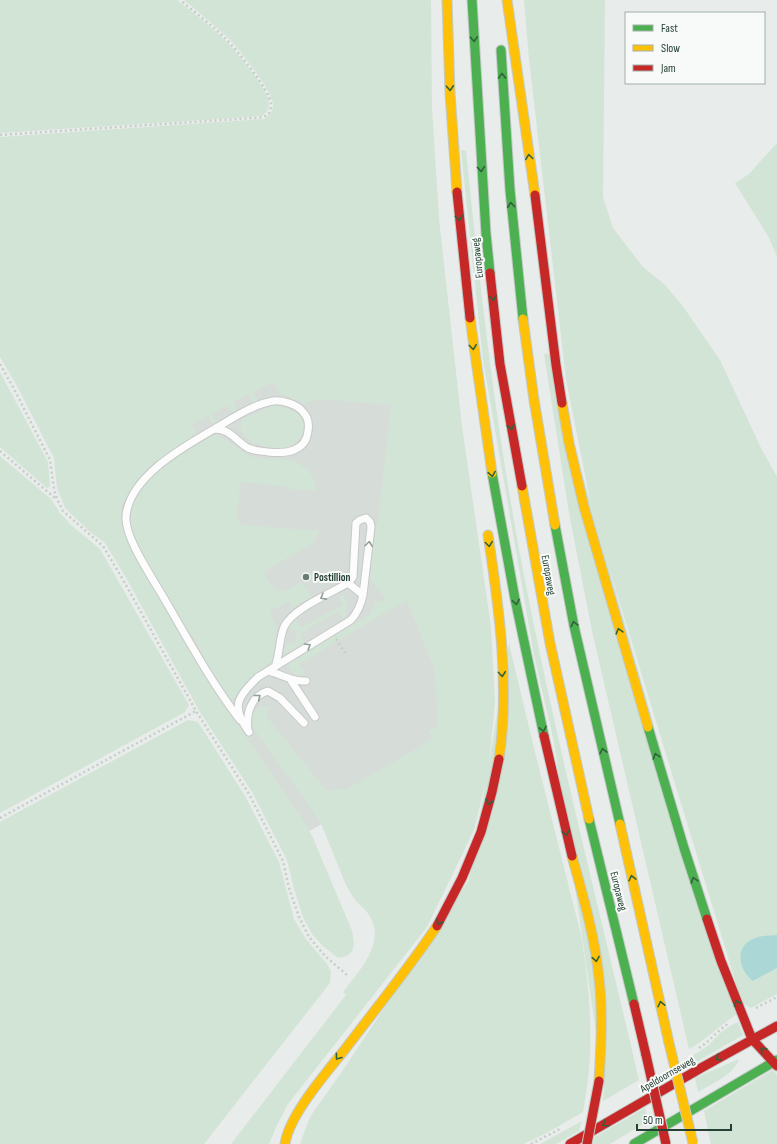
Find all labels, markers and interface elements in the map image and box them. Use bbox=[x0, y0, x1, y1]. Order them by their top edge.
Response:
legend bbox=[625, 12, 765, 84]
text: Fast bbox=[661, 21, 678, 36]
one-way arrow bbox=[469, 36, 478, 42]
text: Slow bbox=[661, 41, 680, 56]
text: Jam bbox=[660, 61, 676, 76]
one-way arrow bbox=[498, 73, 506, 79]
one-way arrow bbox=[445, 85, 454, 91]
one-way arrow bbox=[525, 154, 534, 160]
one-way arrow bbox=[477, 166, 486, 172]
one-way arrow bbox=[507, 202, 516, 208]
one-way arrow bbox=[454, 215, 463, 221]
street label: Europaweg bbox=[469, 237, 486, 279]
one-way arrow bbox=[488, 295, 497, 301]
one-way arrow bbox=[469, 344, 478, 350]
one-way arrow bbox=[506, 424, 515, 430]
one-way arrow bbox=[487, 471, 496, 477]
one-way arrow bbox=[364, 541, 373, 548]
one-way arrow bbox=[484, 541, 493, 547]
street label: Europaweg bbox=[539, 554, 559, 597]
place label: Postillion bbox=[314, 571, 350, 584]
marker: Postillion bbox=[301, 572, 311, 582]
one-way arrow bbox=[320, 593, 328, 600]
one-way arrow bbox=[511, 599, 519, 605]
one-way arrow bbox=[570, 621, 578, 628]
one-way arrow bbox=[615, 628, 624, 635]
one-way arrow bbox=[304, 644, 311, 651]
one-way arrow bbox=[498, 671, 507, 677]
one-way arrow bbox=[254, 695, 261, 702]
one-way arrow bbox=[538, 726, 546, 733]
one-way arrow bbox=[600, 748, 608, 754]
one-way arrow bbox=[652, 752, 661, 759]
one-way arrow bbox=[485, 799, 494, 806]
one-way arrow bbox=[561, 829, 570, 836]
street label: Europaweg bbox=[607, 870, 630, 913]
one-way arrow bbox=[629, 875, 637, 881]
one-way arrow bbox=[691, 877, 699, 884]
one-way arrow bbox=[436, 917, 443, 925]
one-way arrow bbox=[591, 956, 599, 962]
one-way arrow bbox=[734, 999, 742, 1006]
one-way arrow bbox=[657, 1001, 665, 1008]
one-way arrow bbox=[760, 1047, 768, 1055]
one-way arrow bbox=[336, 1053, 343, 1060]
street label: Apeldoornseweg bbox=[637, 1053, 697, 1096]
one-way arrow bbox=[715, 1054, 722, 1061]
scale bar bbox=[637, 1106, 731, 1132]
text: 50 m bbox=[643, 1113, 663, 1128]
one-way arrow bbox=[602, 1119, 610, 1126]

